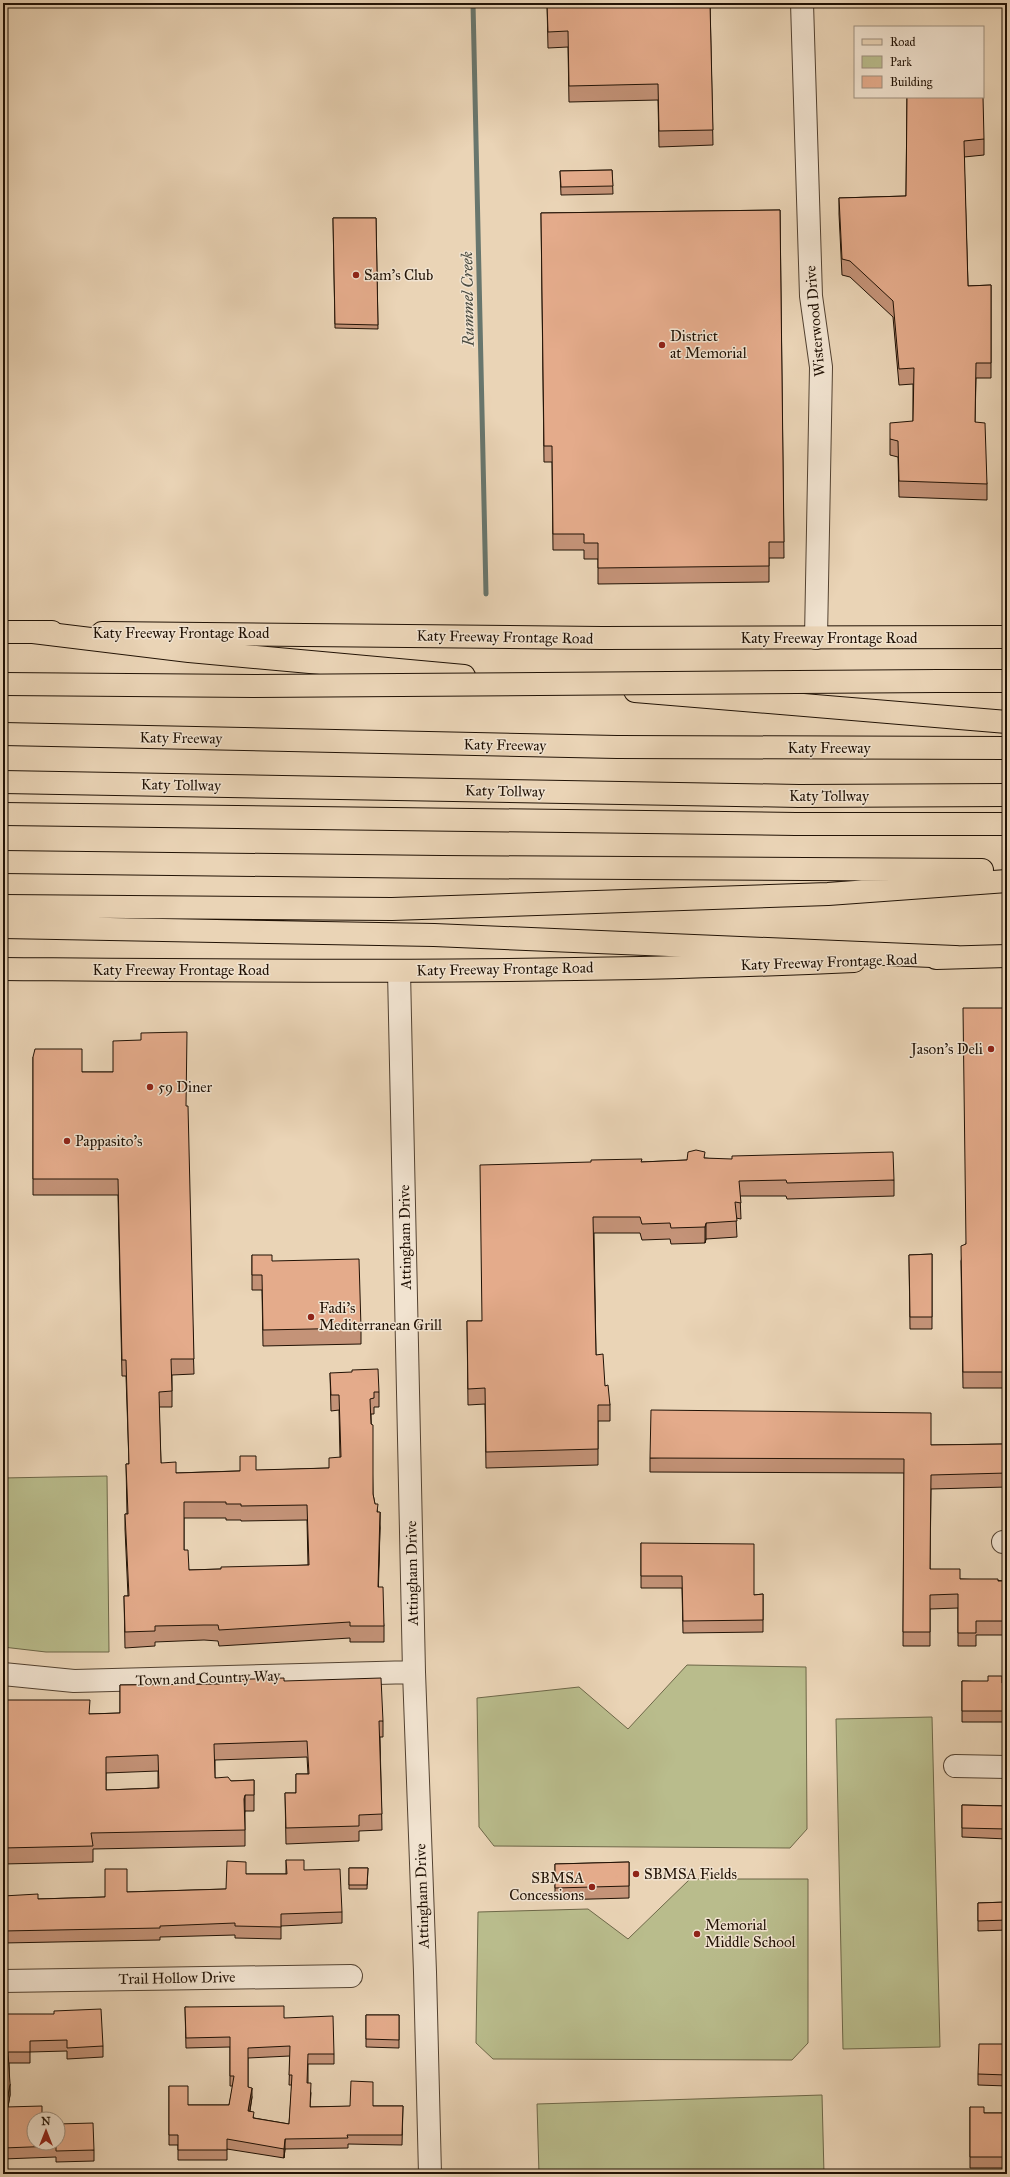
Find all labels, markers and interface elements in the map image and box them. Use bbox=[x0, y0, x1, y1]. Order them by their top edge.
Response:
legend bbox=[854, 26, 984, 98]
text: Road bbox=[890, 35, 916, 49]
text: Park bbox=[890, 55, 912, 69]
text: Building bbox=[890, 75, 933, 90]
water label: Rummel Creek bbox=[457, 251, 478, 348]
street label: Wisterwood Drive bbox=[801, 265, 829, 377]
place label: Sam's Club bbox=[364, 266, 433, 284]
marker: Sam's Club bbox=[351, 270, 361, 280]
place label: District at Memorial bbox=[670, 327, 748, 362]
marker: District at Memorial bbox=[657, 340, 667, 350]
street label: Katy Freeway Frontage Road bbox=[93, 624, 270, 642]
street label: Katy Freeway Frontage Road bbox=[416, 626, 594, 648]
street label: Katy Freeway Frontage Road bbox=[741, 629, 918, 647]
street label: Katy Freeway bbox=[139, 728, 224, 748]
street label: Katy Freeway bbox=[463, 735, 548, 755]
street label: Katy Freeway bbox=[788, 739, 871, 757]
street label: Katy Tollway bbox=[141, 775, 222, 795]
street label: Katy Tollway bbox=[465, 781, 546, 801]
street label: Katy Tollway bbox=[789, 787, 870, 805]
street label: Katy Freeway Frontage Road bbox=[740, 950, 918, 974]
street label: Katy Freeway Frontage Road bbox=[416, 958, 594, 980]
street label: Katy Freeway Frontage Road bbox=[93, 961, 270, 979]
place label: Jason's Deli bbox=[909, 1040, 983, 1059]
marker: Jason's Deli bbox=[986, 1044, 996, 1054]
place label: 59 Diner bbox=[158, 1078, 213, 1096]
marker: 59 Diner bbox=[145, 1082, 155, 1092]
place label: Pappasito's bbox=[75, 1132, 143, 1150]
marker: Pappasito's bbox=[62, 1136, 72, 1146]
street label: Attingham Drive bbox=[395, 1184, 415, 1291]
place label: Fadi's Mediterranean Grill bbox=[319, 1299, 443, 1334]
marker: Fadi's Mediterranean Grill bbox=[306, 1312, 316, 1322]
street label: Attingham Drive bbox=[402, 1520, 422, 1627]
street label: Town and Country Way bbox=[135, 1666, 282, 1690]
street label: Attingham Drive bbox=[411, 1843, 433, 1950]
place label: SBMSA Fields bbox=[644, 1865, 737, 1883]
place label: SBMSA Concessions bbox=[509, 1869, 584, 1904]
marker: SBMSA Fields bbox=[631, 1869, 641, 1879]
marker: SBMSA Concessions bbox=[587, 1882, 597, 1892]
place label: Memorial Middle School bbox=[705, 1916, 797, 1951]
marker: Memorial Middle School bbox=[692, 1929, 702, 1939]
street label: Trail Hollow Drive bbox=[118, 1968, 236, 1988]
north arrow bbox=[26, 2111, 66, 2151]
text: N bbox=[41, 2115, 51, 2128]

